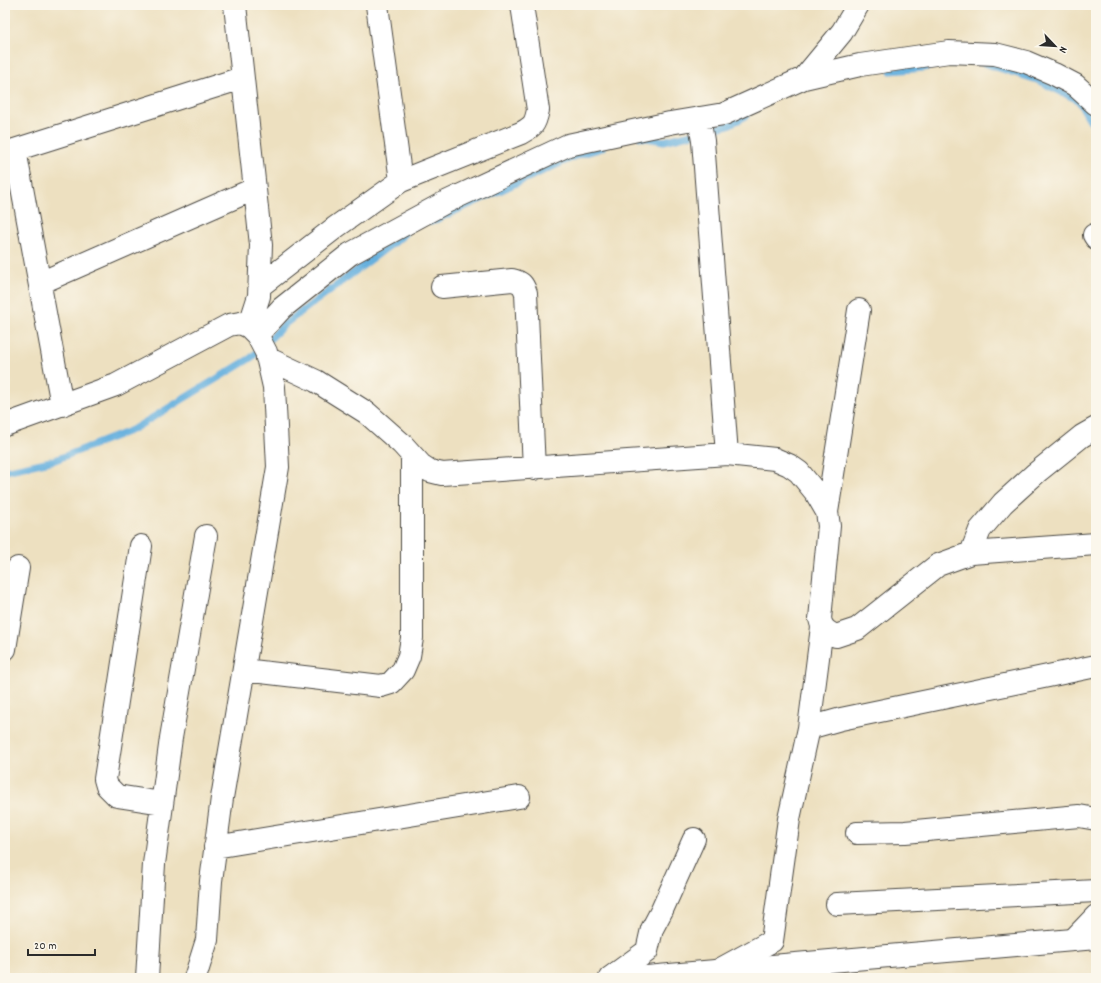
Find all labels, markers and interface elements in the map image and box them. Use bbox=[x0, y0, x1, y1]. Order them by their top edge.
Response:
north arrow bbox=[1035, 26, 1075, 66]
text: N bbox=[1054, 44, 1071, 56]
scale bar bbox=[28, 931, 95, 957]
text: 20 m bbox=[34, 938, 57, 955]

